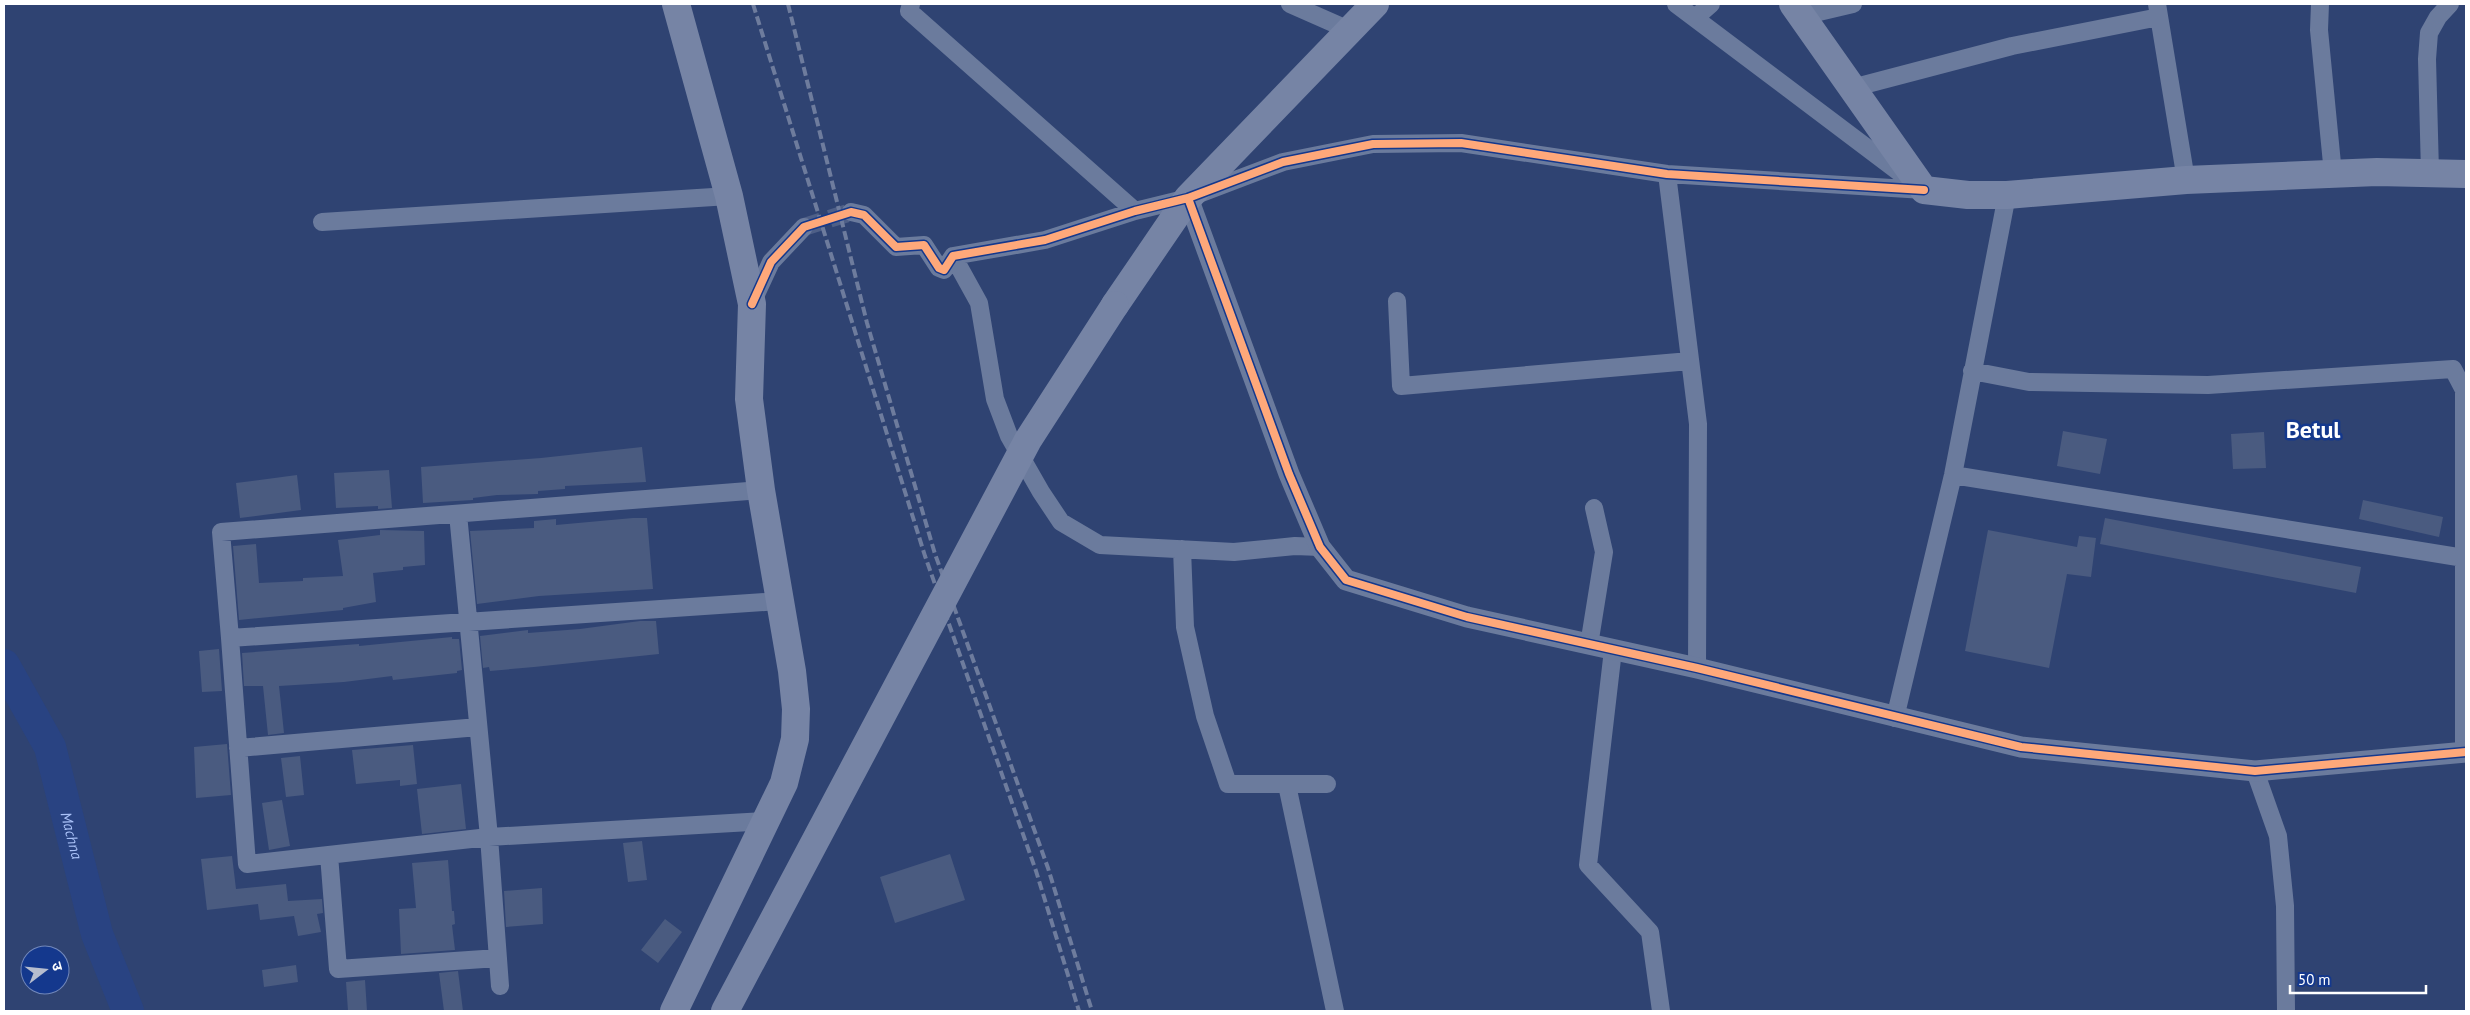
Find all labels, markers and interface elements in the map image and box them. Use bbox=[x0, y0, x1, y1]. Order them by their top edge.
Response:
district label: Betul bbox=[2286, 414, 2341, 445]
water label: Machna bbox=[57, 810, 87, 862]
north arrow bbox=[20, 945, 70, 995]
text: उ bbox=[48, 960, 67, 974]
scale bar bbox=[2290, 962, 2426, 994]
text: 50 m bbox=[2298, 970, 2331, 989]

